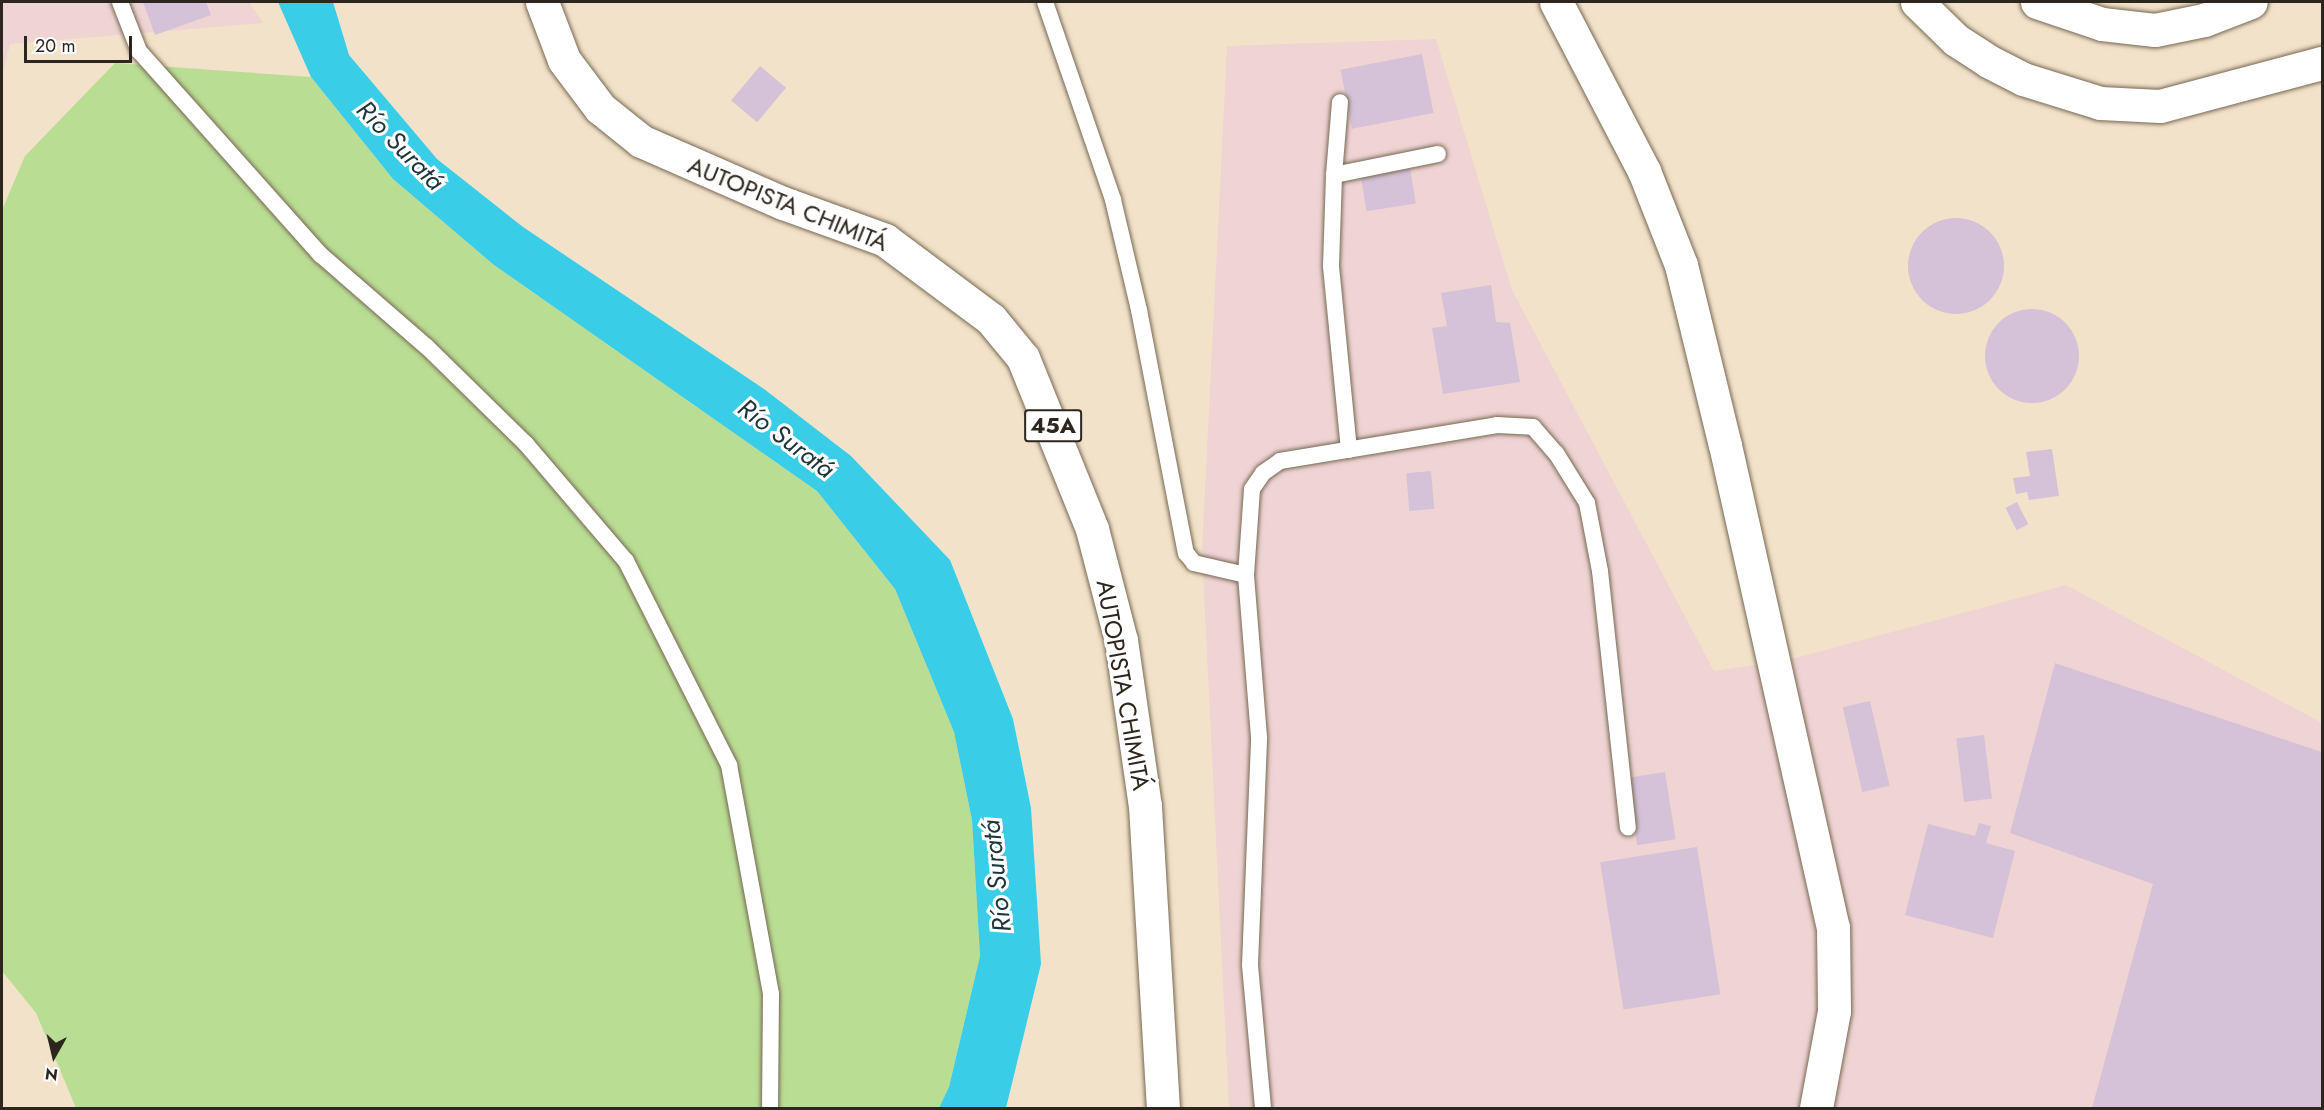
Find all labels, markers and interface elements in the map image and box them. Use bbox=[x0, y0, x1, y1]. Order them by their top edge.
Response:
scale bar bbox=[27, 24, 135, 62]
text: 20 m bbox=[35, 33, 75, 59]
water label: Río Suratá bbox=[350, 95, 450, 197]
street label: AUTOPISTA CHIMITÁ bbox=[684, 151, 892, 257]
water label: Río Suratá bbox=[732, 393, 840, 485]
road number: 45A bbox=[1023, 407, 1083, 445]
street label: AUTOPISTA CHIMITÁ bbox=[1090, 578, 1156, 792]
water label: Río Suratá bbox=[976, 818, 1018, 934]
north arrow bbox=[24, 1026, 84, 1086]
text: N bbox=[44, 1062, 59, 1087]

